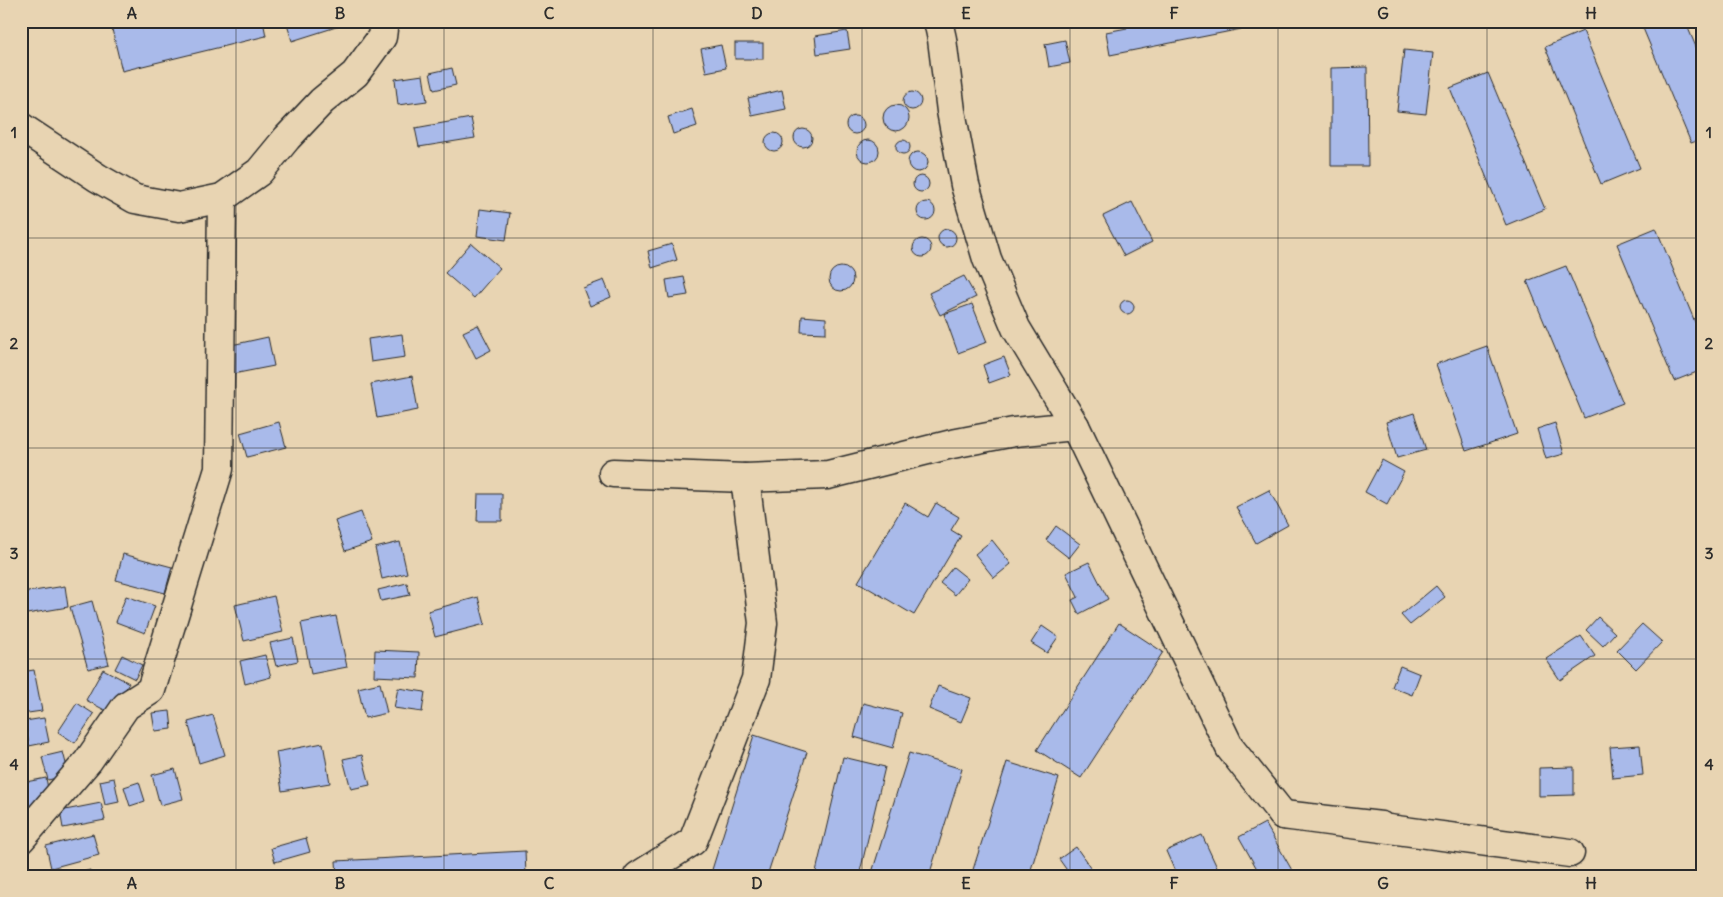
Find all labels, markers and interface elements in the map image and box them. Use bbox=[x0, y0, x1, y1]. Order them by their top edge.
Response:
text: A bbox=[127, 3, 137, 23]
text: B bbox=[335, 3, 346, 23]
text: C bbox=[544, 3, 555, 23]
text: D bbox=[751, 3, 763, 23]
text: E bbox=[961, 3, 971, 23]
text: F bbox=[1169, 3, 1179, 23]
text: G bbox=[1377, 3, 1389, 23]
text: H bbox=[1585, 3, 1597, 23]
text: 1 bbox=[11, 122, 17, 142]
text: 1 bbox=[1706, 122, 1712, 142]
text: 2 bbox=[10, 333, 19, 353]
text: 2 bbox=[1705, 333, 1714, 353]
text: 3 bbox=[9, 543, 19, 563]
text: 3 bbox=[1704, 543, 1714, 563]
text: 4 bbox=[9, 754, 19, 774]
text: 4 bbox=[1704, 754, 1714, 774]
text: A bbox=[127, 873, 137, 893]
text: B bbox=[335, 873, 346, 893]
text: C bbox=[544, 873, 555, 893]
text: D bbox=[751, 873, 763, 893]
text: E bbox=[961, 873, 971, 893]
text: F bbox=[1169, 873, 1179, 893]
text: G bbox=[1377, 873, 1389, 893]
text: H bbox=[1585, 873, 1597, 893]

